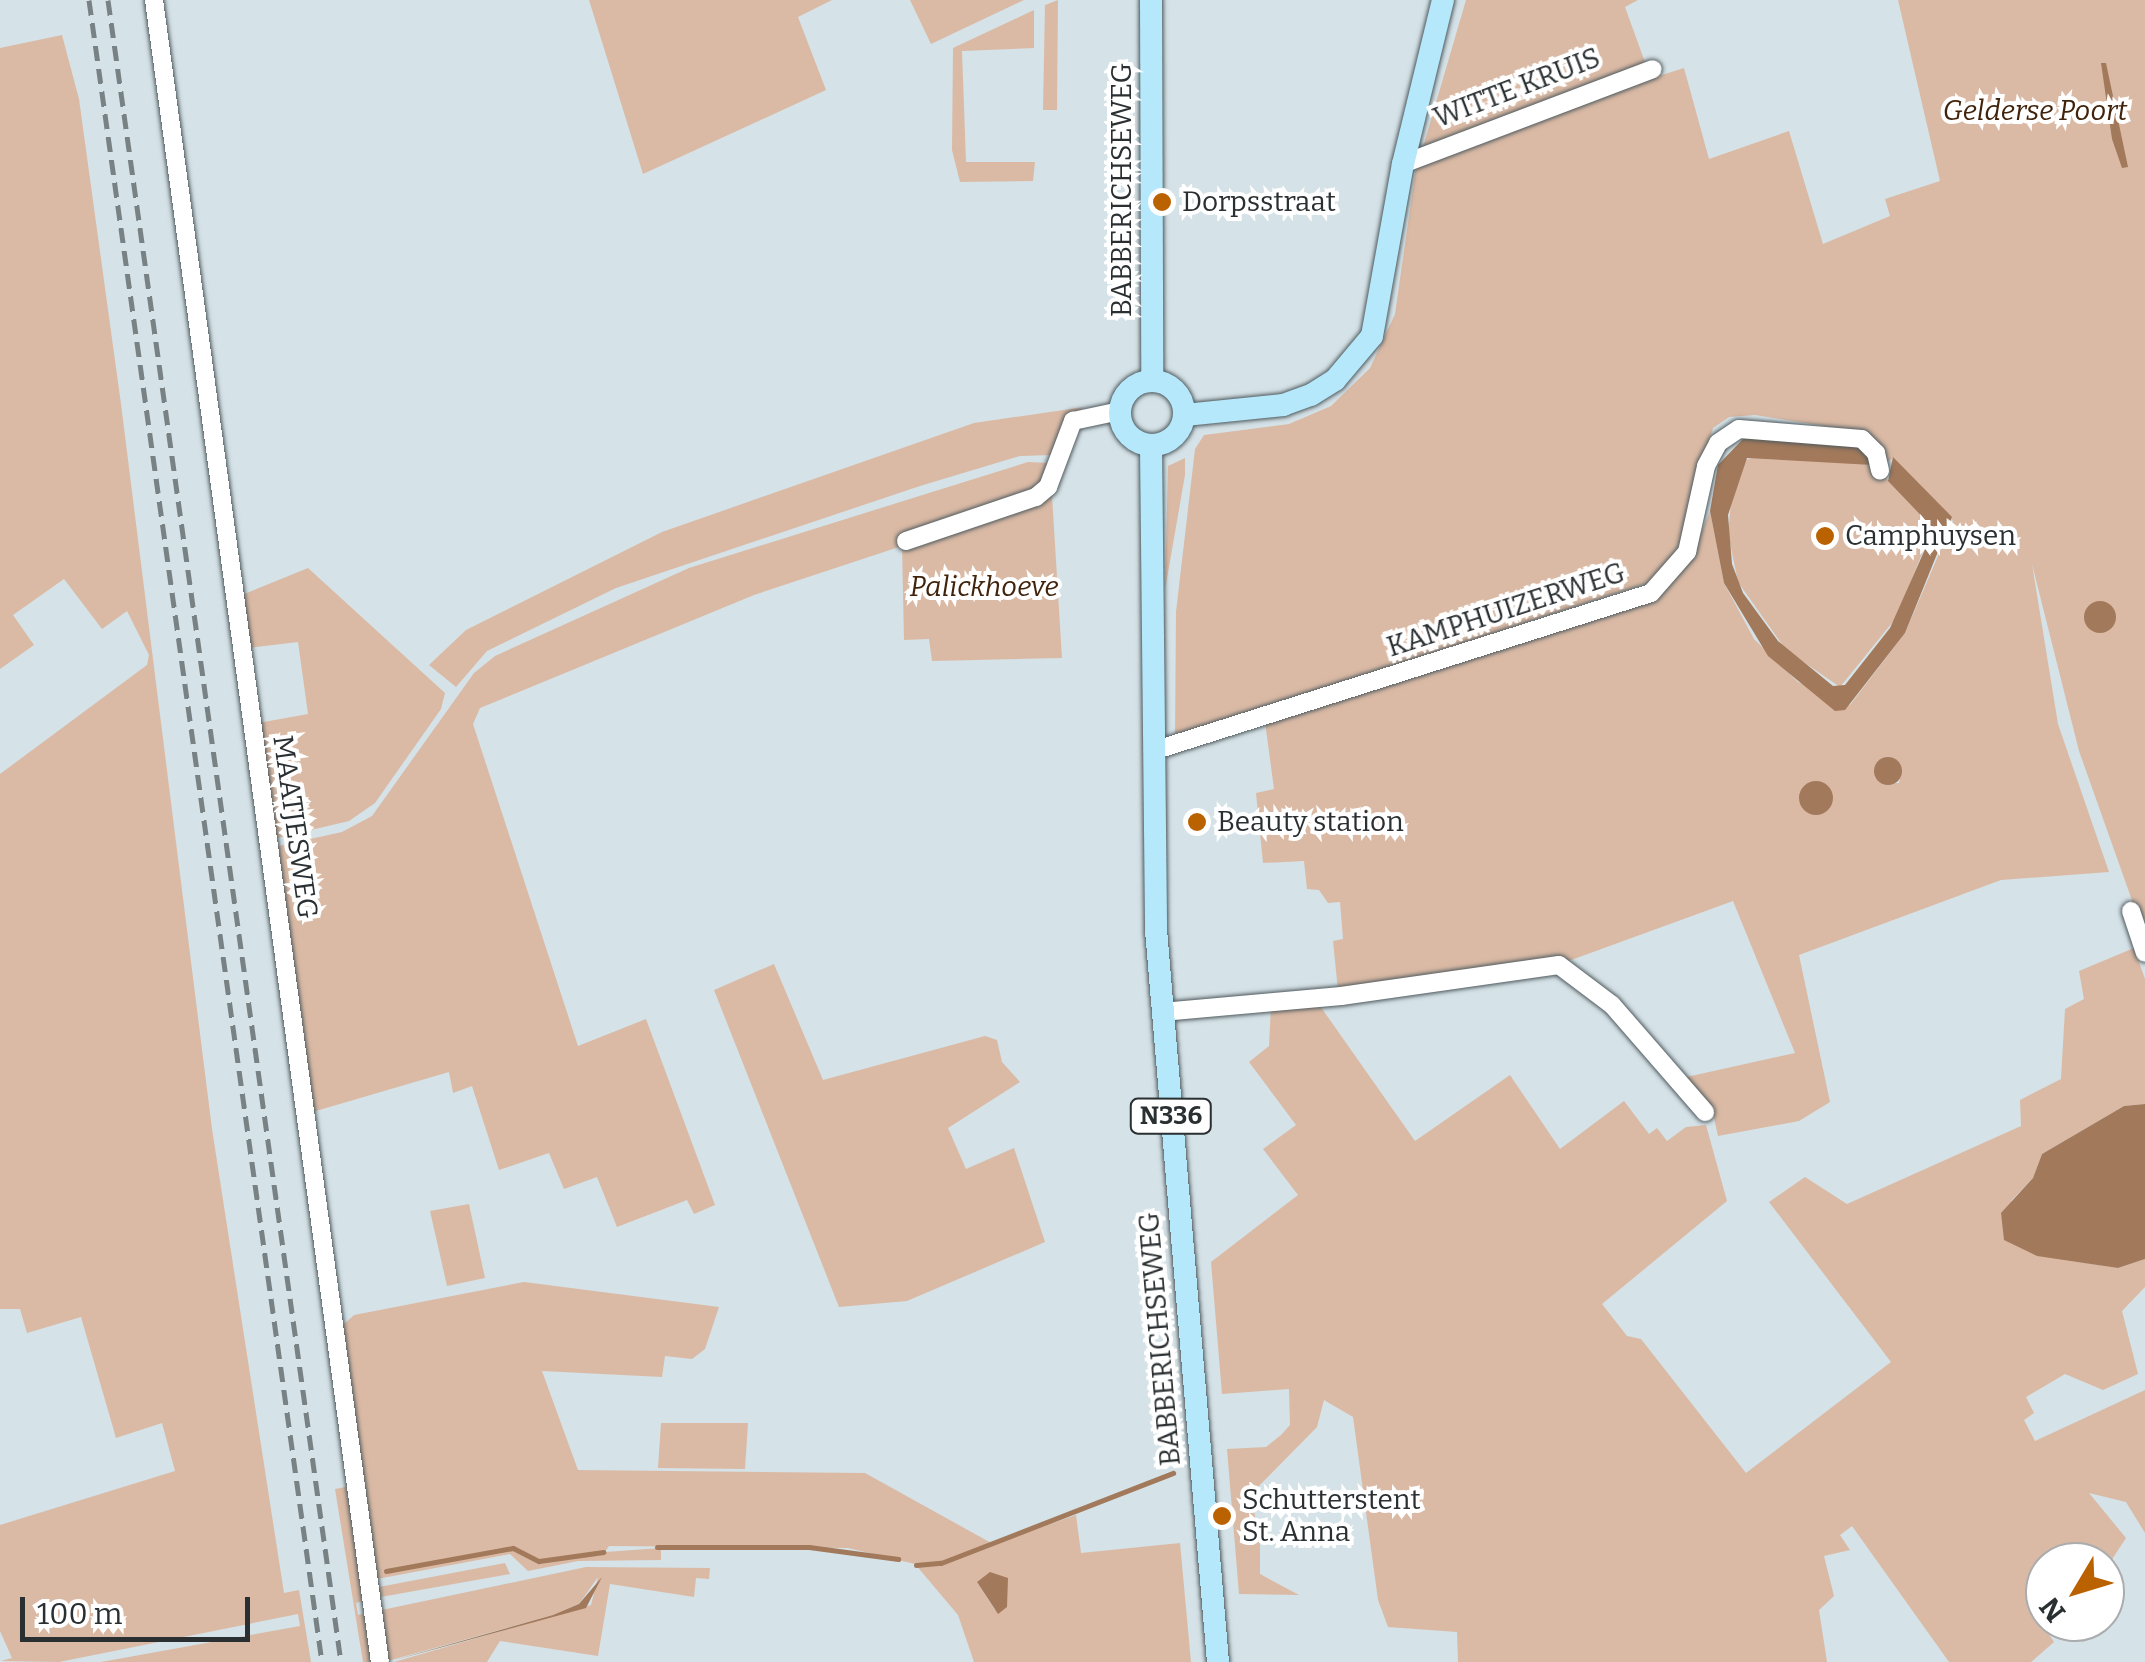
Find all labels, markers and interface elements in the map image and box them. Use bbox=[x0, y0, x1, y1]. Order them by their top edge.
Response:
street label: WITTE KRUIS bbox=[1429, 41, 1605, 135]
street label: BABBERICHSEWEG bbox=[1105, 63, 1139, 317]
park label: Gelderse Poort bbox=[1943, 94, 2127, 128]
place label: Dorpsstraat bbox=[1182, 185, 1336, 219]
marker: Dorpsstraat bbox=[1151, 191, 1173, 213]
place label: Camphuysen bbox=[1845, 519, 2016, 553]
marker: Camphuysen bbox=[1814, 525, 1836, 547]
street label: KAMPHUIZERWEG bbox=[1383, 556, 1629, 664]
park label: Palickhoeve bbox=[910, 570, 1058, 604]
street label: MAATJESWEG bbox=[266, 733, 324, 921]
place label: Beauty station bbox=[1217, 805, 1404, 839]
marker: Beauty station bbox=[1186, 811, 1208, 833]
road number: N336 bbox=[1128, 1096, 1214, 1136]
street label: BABBERICHSEWEG bbox=[1132, 1211, 1188, 1467]
place label: Schutterstent St. Anna bbox=[1242, 1483, 1421, 1549]
marker: Schutterstent St. Anna bbox=[1211, 1505, 1233, 1527]
north arrow bbox=[2025, 1542, 2125, 1642]
scale bar bbox=[25, 1577, 255, 1639]
text: N bbox=[2033, 1591, 2072, 1628]
text: 100 m bbox=[37, 1596, 122, 1632]

